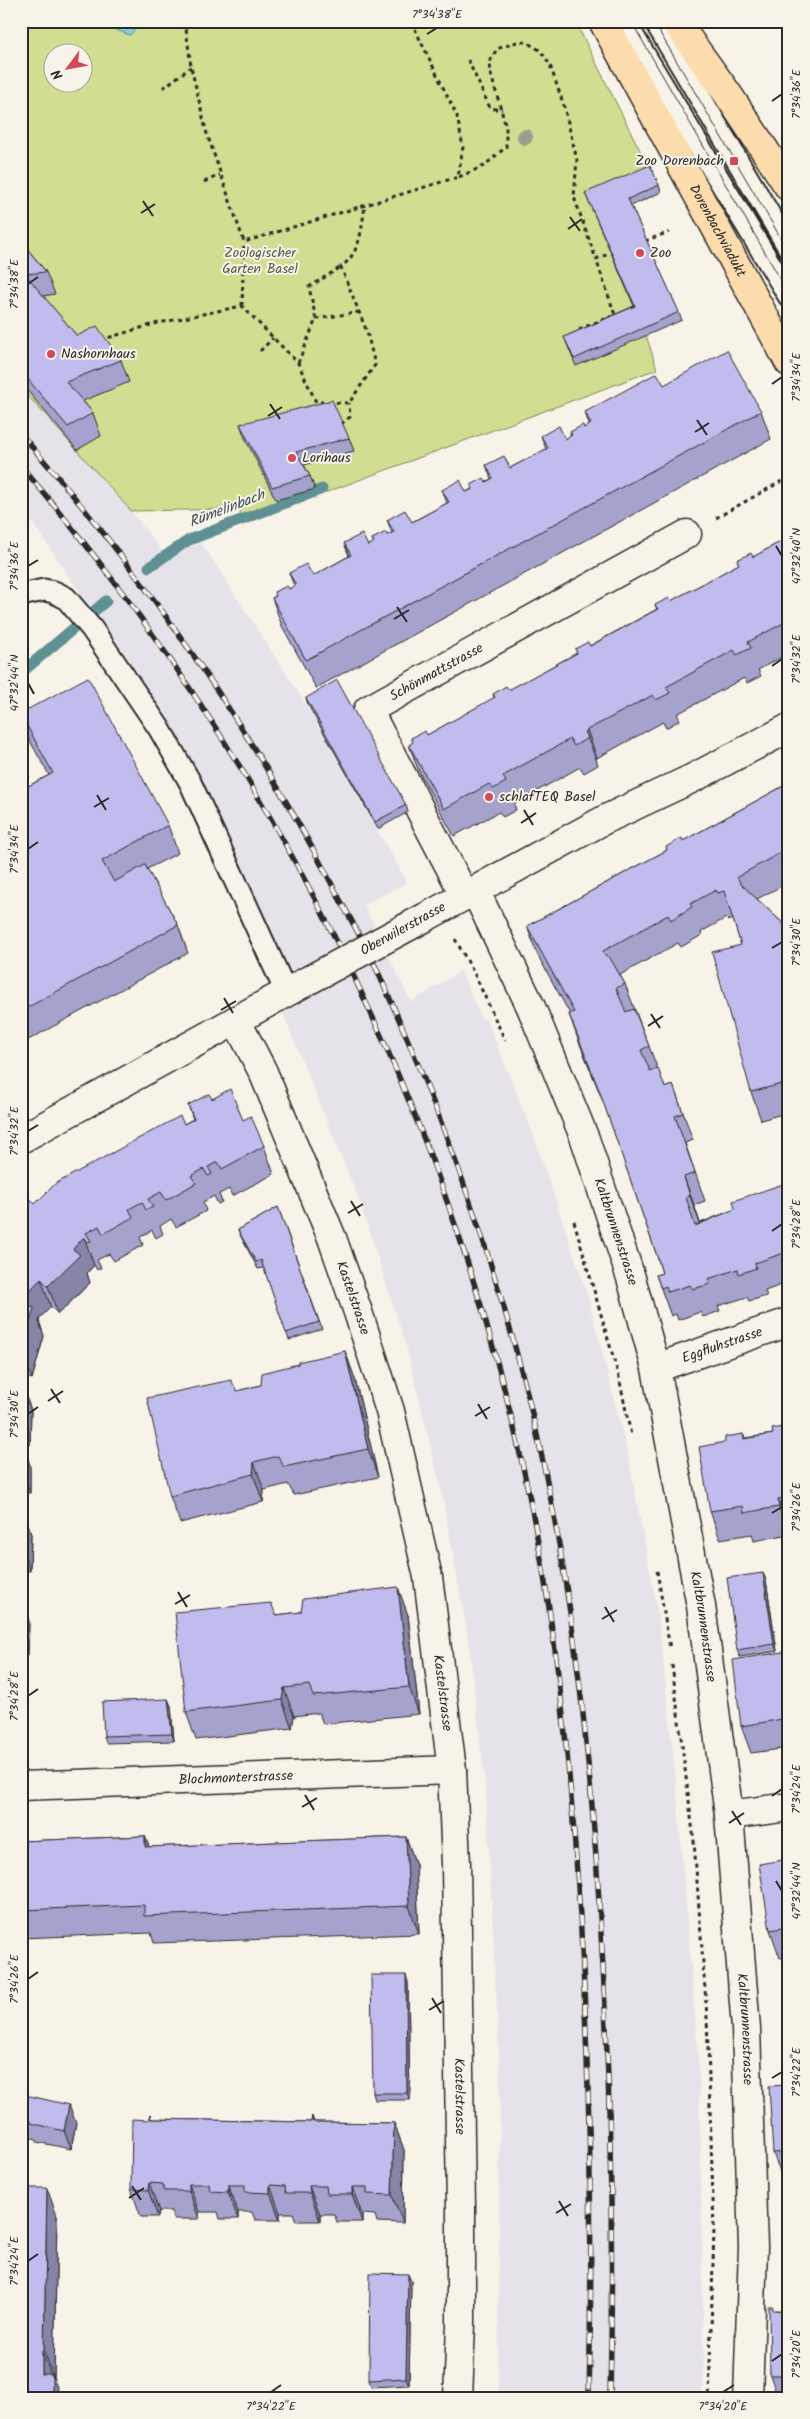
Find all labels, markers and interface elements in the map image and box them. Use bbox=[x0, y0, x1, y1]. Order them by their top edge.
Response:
text: 7°34'38"E bbox=[412, 5, 463, 24]
north arrow bbox=[42, 42, 92, 92]
text: N bbox=[46, 65, 69, 84]
text: 7°34'36"E bbox=[787, 68, 806, 119]
place label: Zoo Dorenbach bbox=[636, 150, 724, 172]
marker: Zoo Dorenbach bbox=[728, 155, 740, 167]
street label: Dorenbachviadukt bbox=[683, 180, 752, 282]
park label: Zoologischer Garten Basel bbox=[222, 242, 298, 280]
place label: Zoo bbox=[650, 242, 671, 264]
marker: Zoo bbox=[634, 247, 646, 259]
text: 7°34'38"E bbox=[5, 258, 24, 309]
place label: Nashornhaus bbox=[61, 343, 136, 365]
marker: Nashornhaus bbox=[45, 348, 57, 360]
text: 7°34'34"E bbox=[787, 351, 806, 402]
place label: Lorihaus bbox=[302, 447, 351, 469]
marker: Lorihaus bbox=[286, 452, 298, 464]
water label: Rümelinbach bbox=[186, 483, 270, 534]
text: 47°32'40"N bbox=[787, 528, 806, 584]
text: 7°34'36"E bbox=[5, 540, 24, 591]
text: 7°34'32"E bbox=[787, 633, 806, 684]
street label: Schönmattstrasse bbox=[385, 637, 488, 707]
text: 47°32'44"N bbox=[5, 654, 24, 712]
place label: schlafTEQ Basel bbox=[499, 786, 596, 808]
marker: schlafTEQ Basel bbox=[483, 791, 495, 803]
text: 7°34'34"E bbox=[5, 823, 24, 874]
street label: Oberwilerstrasse bbox=[356, 896, 450, 962]
text: 7°34'30"E bbox=[787, 917, 806, 966]
text: 7°34'32"E bbox=[5, 1105, 24, 1156]
street label: Kaltbrunnenstrasse bbox=[588, 1175, 644, 1289]
text: 7°34'28"E bbox=[787, 1198, 806, 1249]
street label: Kastelstrasse bbox=[330, 1258, 376, 1339]
street label: Eggfluhstrasse bbox=[679, 1321, 766, 1369]
text: 7°34'30"E bbox=[5, 1389, 24, 1438]
text: 7°34'26"E bbox=[787, 1481, 806, 1532]
street label: Kaltbrunnenstrasse bbox=[684, 1569, 722, 1684]
street label: Kastelstrasse bbox=[427, 1653, 458, 1733]
text: 7°34'28"E bbox=[5, 1670, 24, 1721]
text: 7°34'24"E bbox=[787, 1763, 806, 1814]
street label: Blochmonterstrasse bbox=[178, 1765, 294, 1791]
text: 47°32'44"N bbox=[787, 1862, 806, 1920]
text: 7°34'26"E bbox=[5, 1953, 24, 2004]
street label: Kaltbrunnenstrasse bbox=[731, 1972, 759, 2086]
text: 7°34'22"E bbox=[787, 2046, 806, 2097]
street label: Kastelstrasse bbox=[448, 2058, 471, 2136]
text: 7°34'24"E bbox=[5, 2235, 24, 2286]
text: 7°34'20"E bbox=[787, 2329, 806, 2378]
text: 7°34'22"E bbox=[246, 2397, 297, 2416]
text: 7°34'20"E bbox=[699, 2397, 748, 2416]

